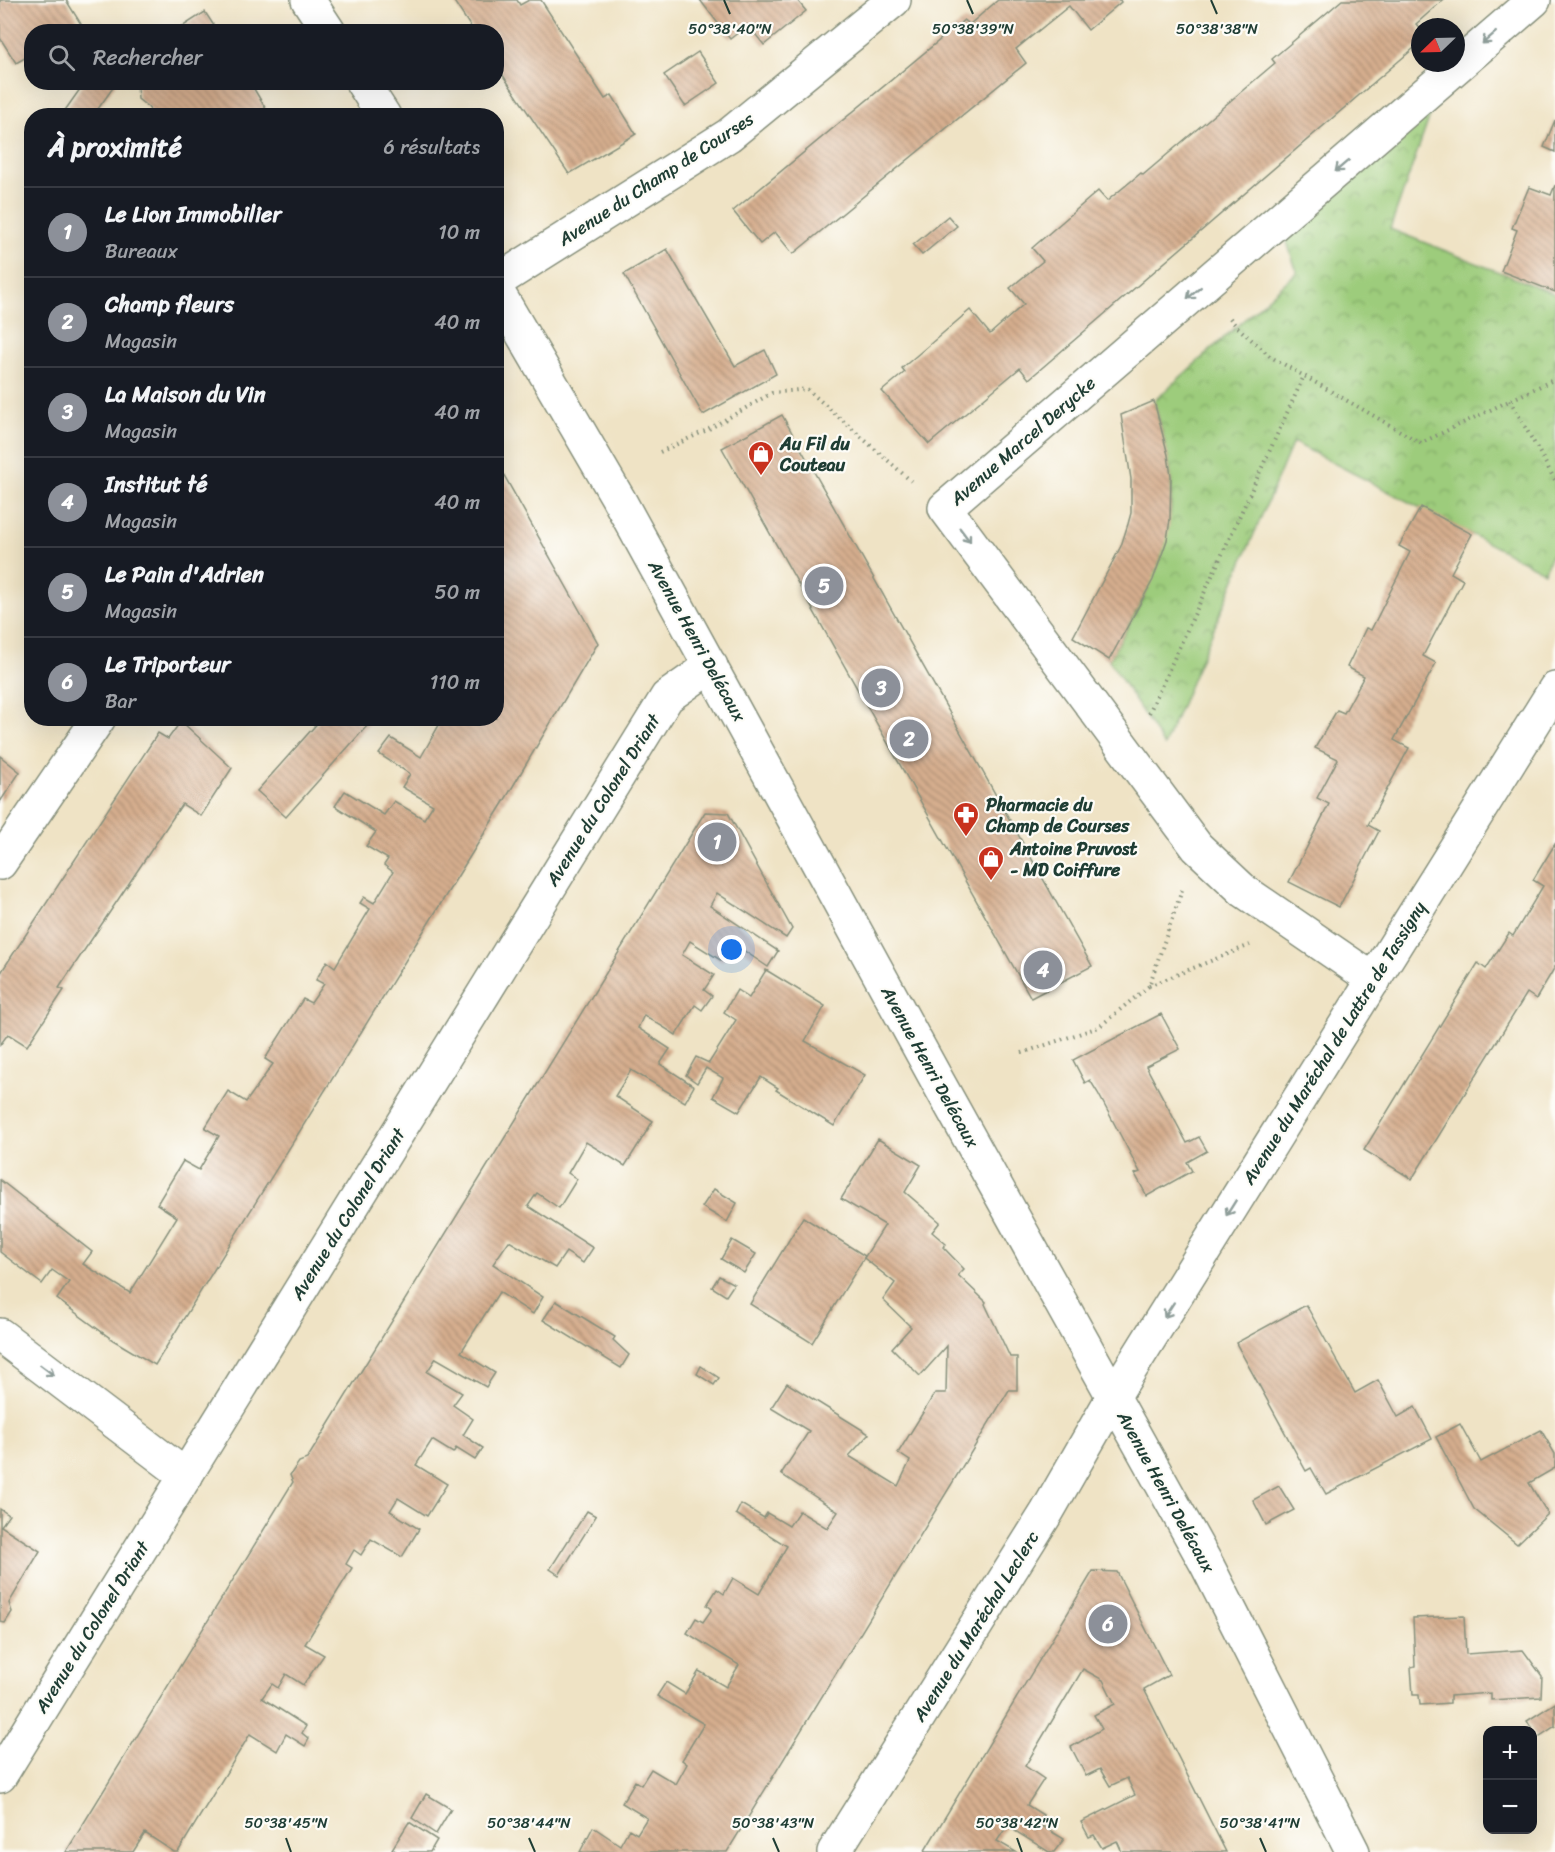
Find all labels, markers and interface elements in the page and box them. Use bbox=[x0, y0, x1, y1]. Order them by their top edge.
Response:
text: 50°38'40"N bbox=[688, 16, 772, 42]
text: 50°38'39"N bbox=[932, 16, 1015, 42]
text: 50°38'38"N bbox=[1176, 16, 1259, 42]
north arrow bbox=[1411, 18, 1465, 72]
search box bbox=[24, 24, 504, 90]
one-way arrow bbox=[1482, 31, 1497, 45]
text: Rechercher bbox=[93, 38, 203, 77]
icon: search bbox=[45, 41, 78, 74]
street label: Avenue du Champ de Courses bbox=[551, 103, 761, 255]
text: À proximité bbox=[48, 124, 182, 170]
text: 6 résultats bbox=[384, 130, 480, 165]
one-way arrow bbox=[1335, 159, 1350, 173]
text: Le Lion Immobilier bbox=[105, 195, 281, 234]
text: 1 bbox=[63, 215, 72, 250]
text: 10 m bbox=[438, 215, 480, 250]
text: Bureaux bbox=[105, 234, 178, 269]
text: Champ fleurs bbox=[105, 285, 234, 324]
one-way arrow bbox=[1187, 286, 1202, 300]
text: 2 bbox=[62, 305, 73, 340]
text: 40 m bbox=[434, 305, 480, 340]
text: Magasin bbox=[105, 324, 177, 359]
street label: Avenue Marcel Derycke bbox=[942, 368, 1103, 514]
text: La Maison du Vin bbox=[105, 375, 266, 414]
text: 3 bbox=[62, 395, 73, 430]
text: 40 m bbox=[434, 395, 480, 430]
text: Magasin bbox=[105, 414, 177, 449]
place label: Au Fil du Couteau bbox=[779, 428, 850, 481]
shop icon: Au Fil du Couteau bbox=[746, 439, 776, 477]
text: Institut té bbox=[105, 465, 208, 504]
text: 4 bbox=[61, 485, 74, 520]
text: 40 m bbox=[434, 485, 480, 520]
text: Magasin bbox=[105, 504, 177, 539]
one-way arrow bbox=[959, 527, 972, 543]
street label: Avenue Henri Delécaux bbox=[638, 553, 755, 729]
text: Le Pain d'Adrien bbox=[105, 555, 264, 594]
pin: 5 bbox=[804, 564, 844, 608]
text: 5 bbox=[61, 575, 74, 610]
text: 50 m bbox=[435, 575, 480, 610]
text: Magasin bbox=[105, 594, 177, 629]
text: Le Triporteur bbox=[105, 645, 230, 684]
text: 6 bbox=[62, 665, 73, 700]
text: 110 m bbox=[430, 665, 480, 700]
pin: 3 bbox=[862, 666, 900, 710]
text: Bar bbox=[105, 684, 136, 719]
street label: Avenue du Colonel Driant bbox=[536, 707, 669, 893]
pin: 2 bbox=[890, 716, 928, 762]
place label: Pharmacie du Champ de Courses bbox=[985, 789, 1130, 842]
pharmacy icon: Pharmacie du Champ de Courses bbox=[951, 800, 981, 838]
pin: 1 bbox=[698, 820, 736, 864]
place label: Antoine Pruvost - MD Coiffure bbox=[1009, 833, 1137, 886]
shop icon: Antoine Pruvost - MD Coiffure bbox=[976, 844, 1006, 882]
street label: Avenue du Maréchal de Lattre de Tassigny bbox=[1233, 894, 1435, 1192]
your location bbox=[717, 935, 746, 964]
pin: 4 bbox=[1024, 948, 1062, 992]
street label: Avenue Henri Delécaux bbox=[871, 979, 988, 1155]
street label: Avenue du Colonel Driant bbox=[281, 1121, 414, 1307]
one-way arrow bbox=[1225, 1199, 1237, 1216]
one-way arrow bbox=[1162, 1301, 1175, 1318]
one-way arrow bbox=[38, 1364, 54, 1376]
street label: Avenue Henri Delécaux bbox=[1107, 1404, 1224, 1580]
street label: Avenue du Maréchal Leclerc bbox=[903, 1524, 1048, 1729]
street label: Avenue du Colonel Driant bbox=[25, 1534, 158, 1720]
pin: 6 bbox=[1088, 1602, 1128, 1646]
map controls bbox=[1483, 1726, 1537, 1834]
button: + bbox=[1483, 1726, 1537, 1780]
button: − bbox=[1483, 1780, 1537, 1834]
text: 50°38'45"N bbox=[244, 1810, 328, 1836]
text: 50°38'44"N bbox=[487, 1810, 571, 1836]
text: 50°38'43"N bbox=[732, 1810, 815, 1836]
text: 50°38'42"N bbox=[976, 1810, 1059, 1836]
text: 50°38'41"N bbox=[1220, 1810, 1301, 1836]

